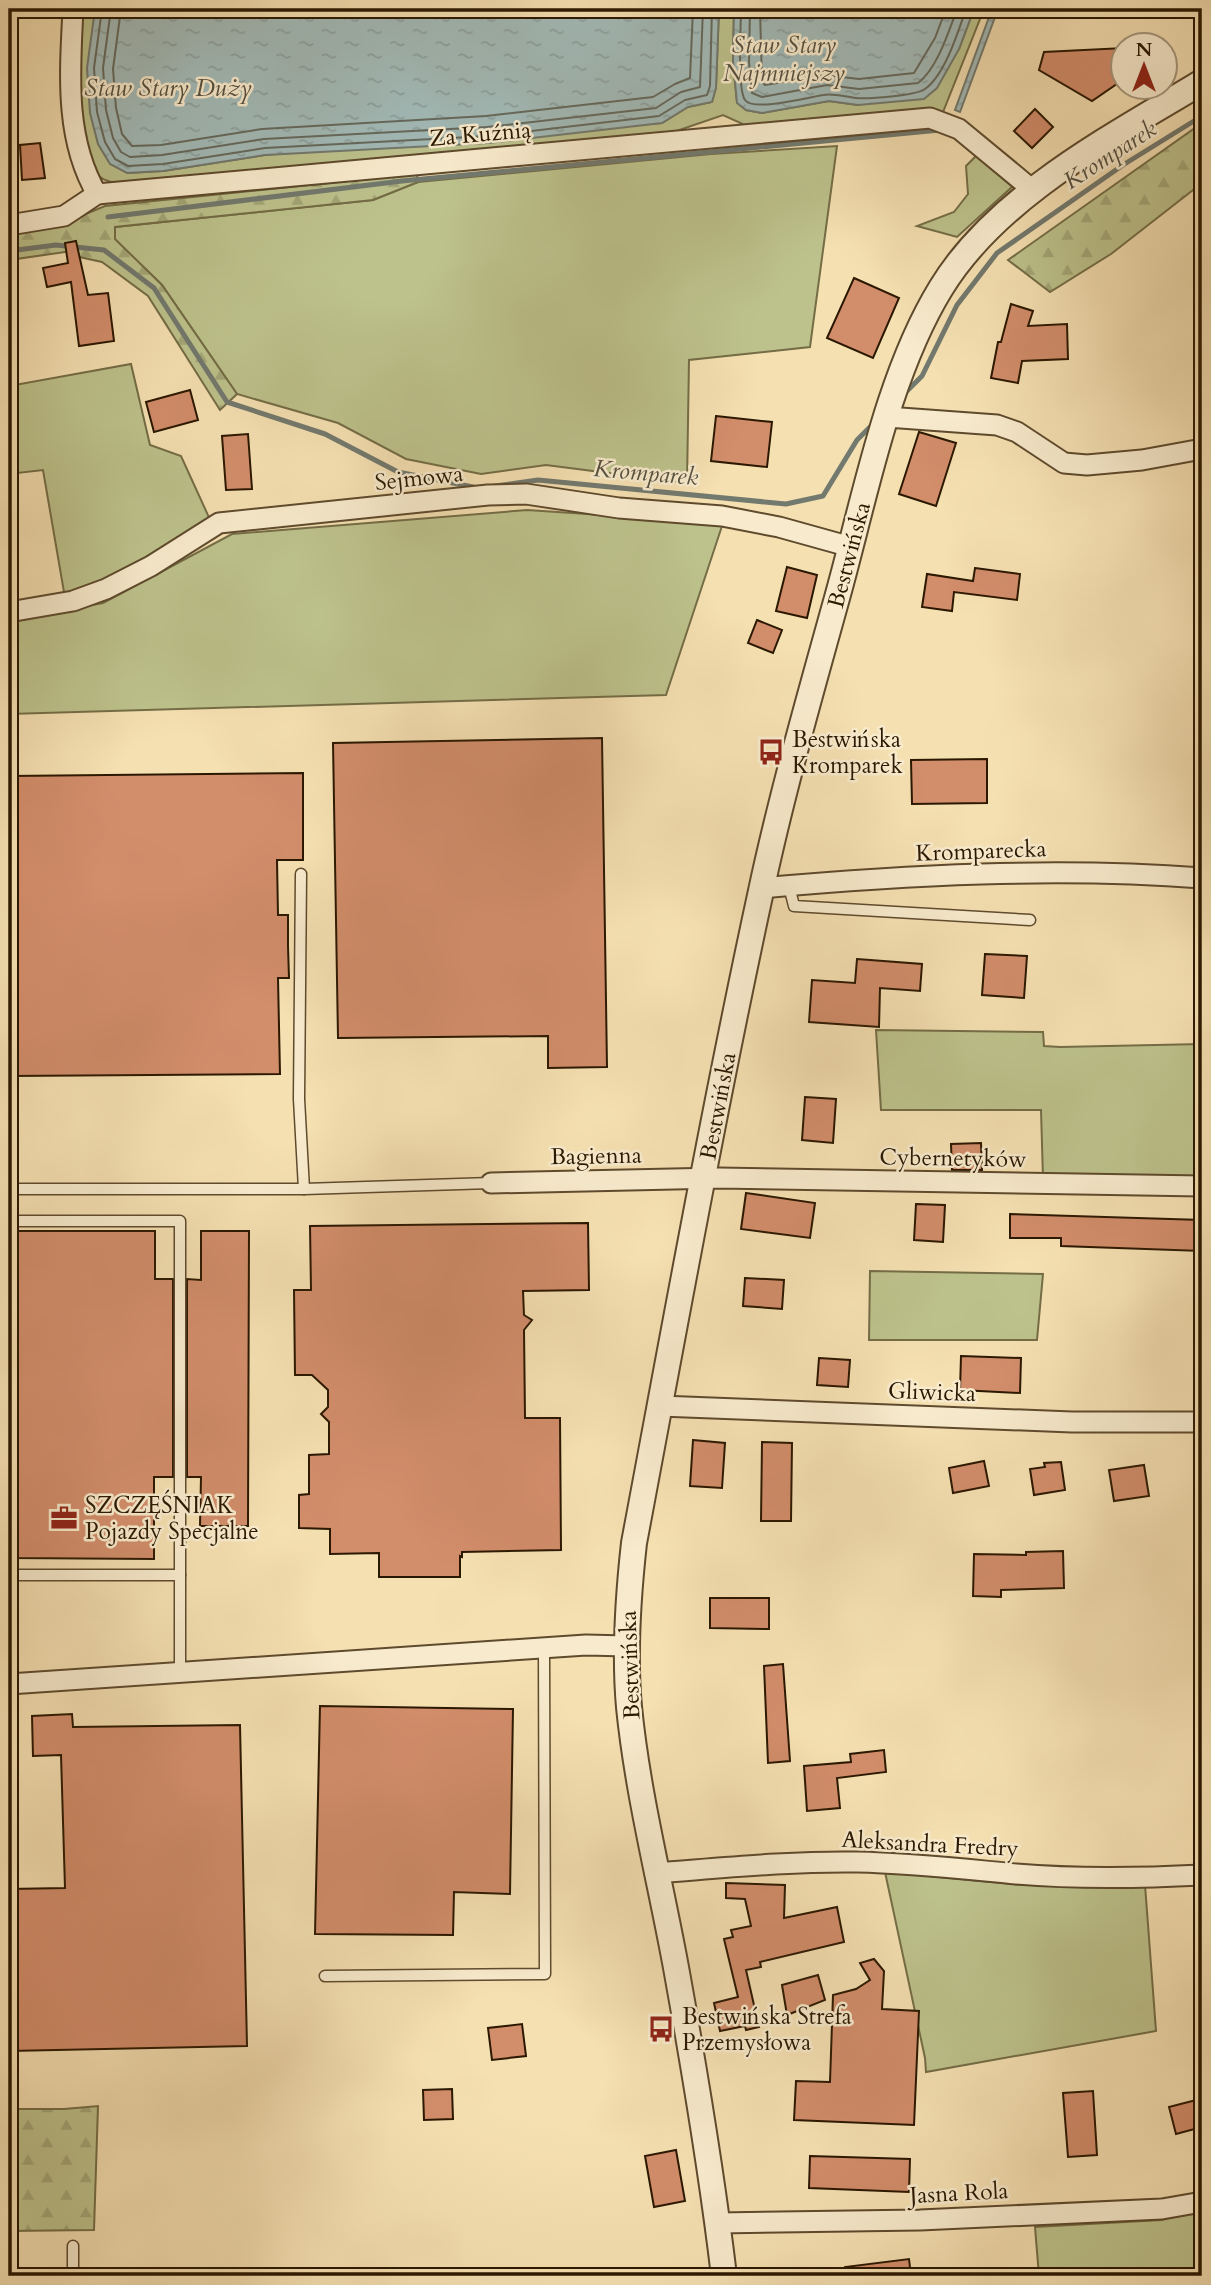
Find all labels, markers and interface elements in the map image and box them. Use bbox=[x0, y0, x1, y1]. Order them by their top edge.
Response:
water label: Staw Stary Najmniejszy bbox=[723, 29, 845, 90]
north arrow bbox=[1110, 32, 1180, 102]
text: N bbox=[1136, 37, 1153, 63]
water label: Staw Stary Duży bbox=[84, 72, 252, 105]
water label: Kromparek bbox=[1057, 113, 1163, 197]
street label: Za Kuźnią bbox=[428, 114, 532, 154]
water label: Kromparek bbox=[592, 452, 700, 494]
street label: Sejmowa bbox=[373, 458, 465, 498]
street label: Bestwińska bbox=[820, 498, 878, 612]
place label: Bestwińska Kromparek bbox=[792, 724, 903, 781]
bus stop icon: Bestwińska Kromparek bbox=[756, 737, 786, 767]
street label: Kromparecka bbox=[915, 833, 1047, 869]
street label: Bestwińska bbox=[692, 1049, 744, 1162]
street label: Bagienna bbox=[550, 1140, 642, 1172]
street label: Cybernetyków bbox=[879, 1141, 1027, 1175]
street label: Gliwicka bbox=[887, 1375, 977, 1409]
place label: SZCZĘŚNIAK Pojazdy Specjalne bbox=[85, 1489, 259, 1547]
office icon: SZCZĘŚNIAK Pojazdy Specjalne bbox=[49, 1503, 79, 1533]
street label: Bestwińska bbox=[613, 1610, 647, 1720]
street label: Aleksandra Fredry bbox=[841, 1824, 1019, 1864]
place label: Bestwińska Strefa Przemysłowa bbox=[682, 2001, 852, 2058]
bus stop icon: Bestwińska Strefa Przemysłowa bbox=[646, 2014, 676, 2044]
street label: Jasna Rola bbox=[906, 2175, 1009, 2211]

